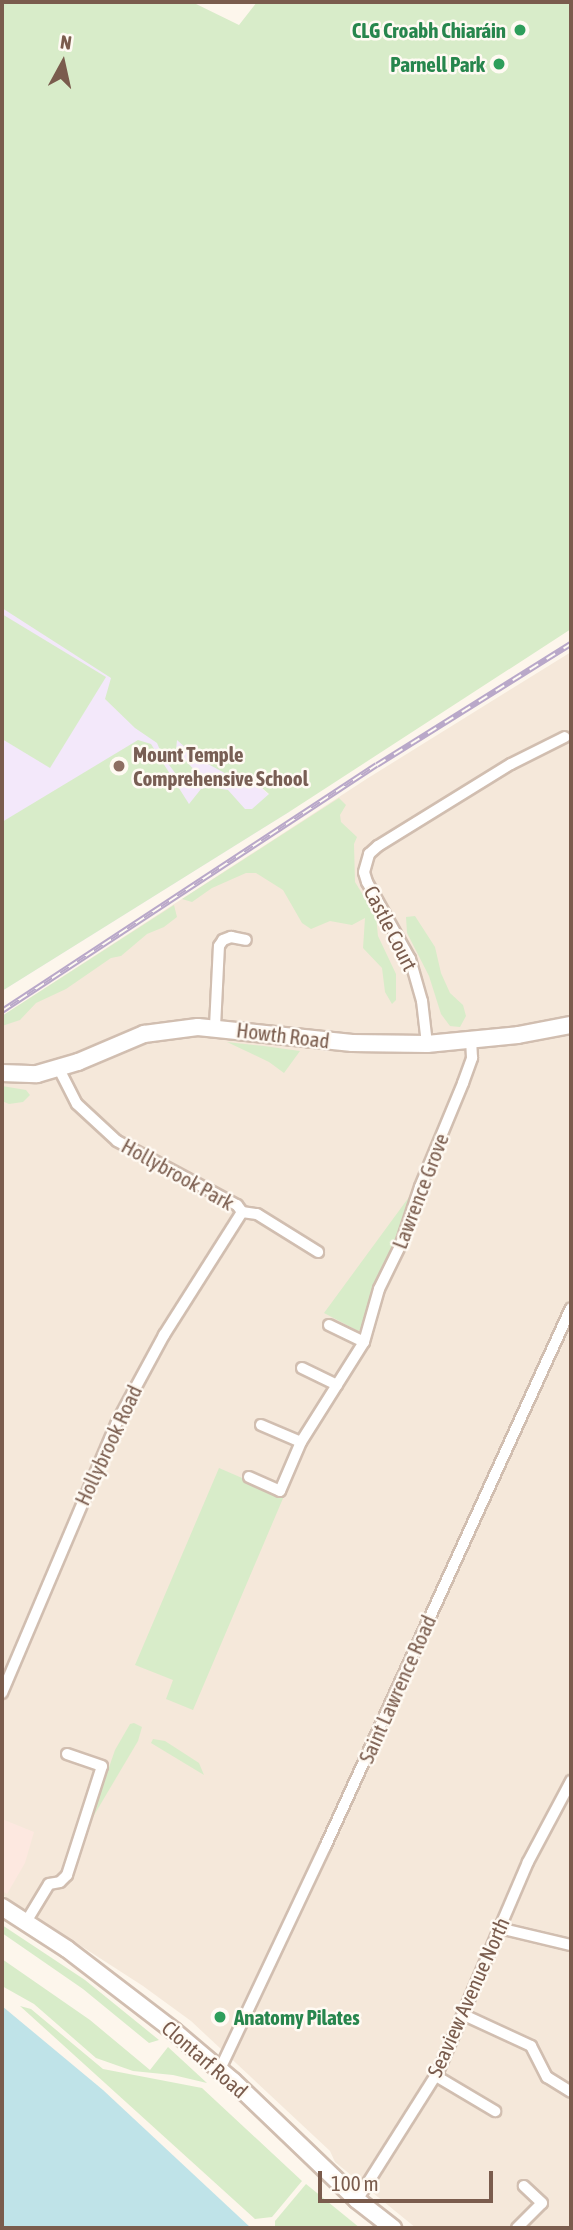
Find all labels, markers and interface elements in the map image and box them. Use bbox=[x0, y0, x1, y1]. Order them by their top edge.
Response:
place label: CLG Croabh Chiaráin bbox=[352, 17, 506, 43]
marker: CLG Croabh Chiaráin bbox=[512, 22, 528, 38]
north arrow bbox=[28, 28, 98, 98]
text: N bbox=[59, 31, 73, 54]
place label: Parnell Park bbox=[390, 51, 485, 77]
marker: Parnell Park bbox=[491, 56, 507, 72]
place label: Mount Temple Comprehensive School bbox=[133, 741, 308, 791]
marker: Mount Temple Comprehensive School bbox=[111, 758, 127, 774]
street label: Castle Court bbox=[359, 881, 423, 975]
street label: Howth Road bbox=[235, 1017, 331, 1053]
street label: Lawrence Grove bbox=[386, 1130, 454, 1252]
street label: Hollybrook Park bbox=[117, 1133, 239, 1215]
street label: Hollybrook Road bbox=[69, 1381, 147, 1509]
street label: Saint Lawrence Road bbox=[353, 1611, 441, 1767]
street label: Seaview Avenue North bbox=[422, 1913, 514, 2081]
place label: Anatomy Pilates bbox=[234, 2004, 360, 2030]
marker: Anatomy Pilates bbox=[212, 2009, 228, 2025]
street label: Clontarf Road bbox=[157, 2015, 253, 2103]
scale bar bbox=[321, 2156, 496, 2200]
text: 100 m bbox=[331, 2171, 379, 2195]

